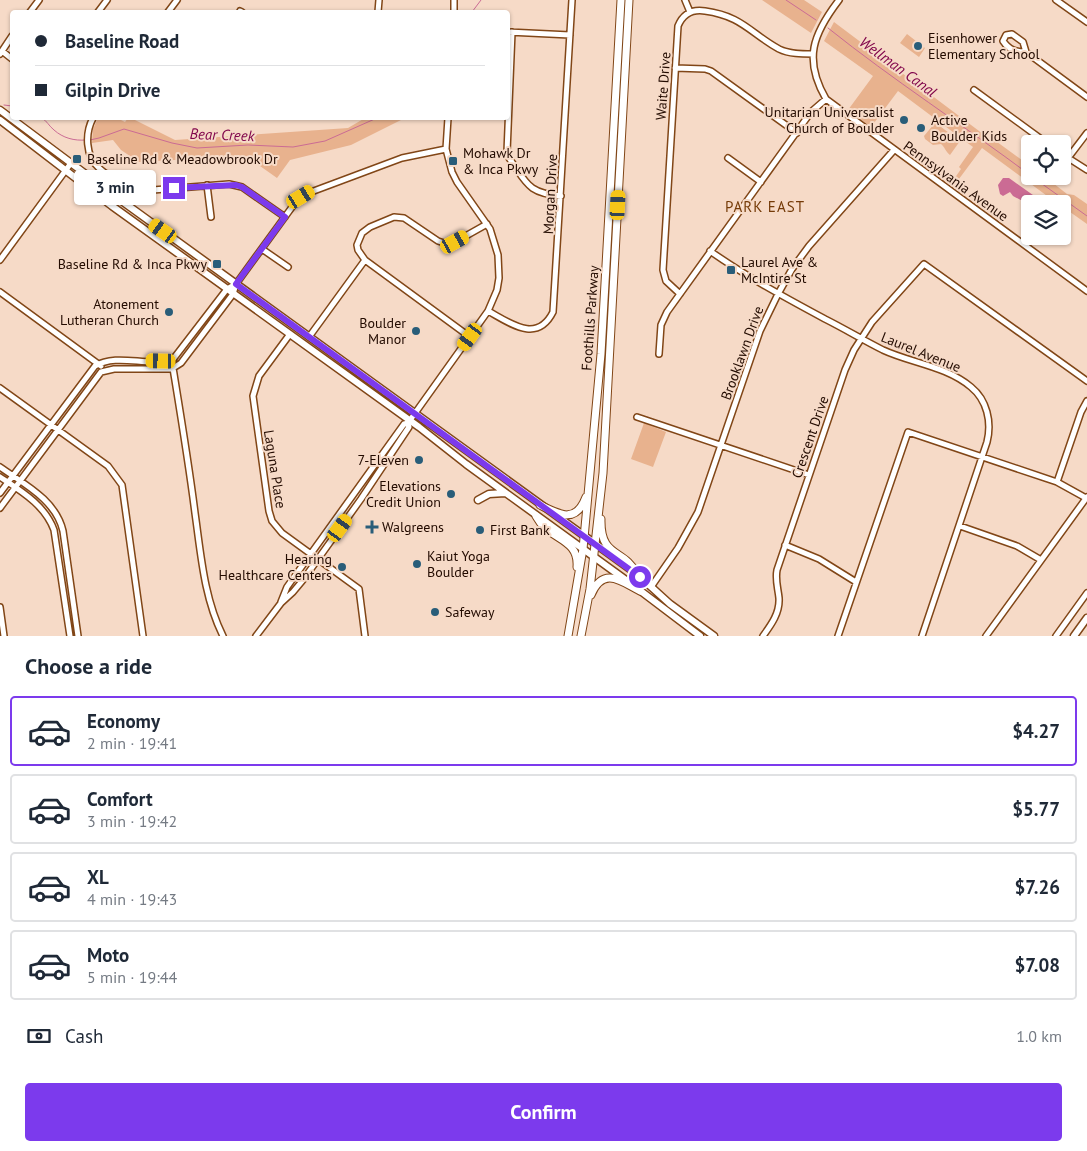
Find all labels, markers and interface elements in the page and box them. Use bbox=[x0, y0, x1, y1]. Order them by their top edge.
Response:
text: Baseline Road bbox=[65, 29, 179, 53]
place label: Eisenhower Elementary School bbox=[928, 29, 1040, 63]
water label: Wellman Canal bbox=[856, 32, 941, 101]
marker: Eisenhower Elementary School bbox=[912, 40, 924, 52]
street label: Waite Drive bbox=[652, 51, 674, 121]
text: Gilpin Drive bbox=[65, 78, 160, 102]
place label: Unitarian Universalist Church of Boulder bbox=[765, 103, 894, 137]
place label: Active Boulder Kids bbox=[931, 111, 1007, 145]
marker: Unitarian Universalist Church of Boulder bbox=[898, 114, 910, 126]
marker: Active Boulder Kids bbox=[915, 122, 927, 134]
water label: Bear Creek bbox=[189, 124, 256, 145]
map controls bbox=[1021, 135, 1071, 245]
button: locate bbox=[1021, 135, 1071, 185]
street label: Pennsylvania Avenue bbox=[900, 137, 1012, 225]
place label: Mohawk Dr & Inca Pkwy bbox=[463, 144, 539, 178]
place label: Baseline Rd & Meadowbrook Dr bbox=[87, 150, 278, 168]
marker: Baseline Rd & Meadowbrook Dr bbox=[71, 153, 83, 165]
street label: Morgan Drive bbox=[539, 153, 561, 235]
marker: Mohawk Dr & Inca Pkwy bbox=[447, 155, 459, 167]
callout: 3 min bbox=[74, 170, 156, 206]
text: 3 min bbox=[95, 177, 135, 197]
route end bbox=[163, 177, 185, 199]
car bbox=[284, 183, 317, 211]
car bbox=[609, 190, 626, 220]
button: layers bbox=[1021, 195, 1071, 245]
district label: PARK EAST bbox=[725, 197, 805, 216]
car bbox=[146, 216, 179, 246]
car bbox=[438, 228, 471, 256]
place label: Laurel Ave & McIntire St bbox=[741, 253, 818, 287]
place label: Baseline Rd & Inca Pkwy bbox=[58, 255, 207, 273]
marker: Baseline Rd & Inca Pkwy bbox=[211, 258, 223, 270]
street label: Foothills Parkway bbox=[577, 264, 603, 371]
marker: Laurel Ave & McIntire St bbox=[725, 264, 737, 276]
place label: Atonement Lutheran Church bbox=[60, 295, 159, 329]
street label: Brooklawn Drive bbox=[717, 304, 767, 402]
marker: Atonement Lutheran Church bbox=[163, 306, 175, 318]
place label: Boulder Manor bbox=[359, 314, 406, 348]
car bbox=[455, 320, 484, 354]
marker: Boulder Manor bbox=[410, 325, 422, 337]
street label: Laurel Avenue bbox=[878, 328, 964, 376]
car bbox=[145, 353, 176, 369]
street label: Crescent Drive bbox=[787, 393, 833, 481]
street label: Laguna Place bbox=[260, 428, 290, 510]
place label: 7-Eleven bbox=[357, 451, 409, 469]
marker: 7-Eleven bbox=[413, 454, 425, 466]
place label: Elevations Credit Union bbox=[366, 477, 441, 511]
marker: Elevations Credit Union bbox=[445, 488, 457, 500]
car bbox=[325, 511, 354, 545]
place label: Walgreens bbox=[382, 518, 444, 536]
marker: Walgreens bbox=[366, 521, 378, 533]
place label: First Bank bbox=[490, 521, 550, 539]
marker: First Bank bbox=[474, 524, 486, 536]
place label: Kaiut Yoga Boulder bbox=[427, 547, 490, 581]
place label: Hearing Healthcare Centers bbox=[219, 550, 332, 584]
marker: Kaiut Yoga Boulder bbox=[411, 558, 423, 570]
marker: Hearing Healthcare Centers bbox=[336, 561, 348, 573]
route start bbox=[629, 566, 651, 588]
place label: Safeway bbox=[445, 603, 495, 621]
marker: Safeway bbox=[429, 606, 441, 618]
text: Choose a ride bbox=[25, 652, 152, 680]
icon: car bbox=[27, 709, 72, 754]
text: Economy bbox=[87, 709, 160, 733]
text: $4.27 bbox=[1012, 719, 1060, 743]
text: 2 min · 19:41 bbox=[87, 733, 177, 753]
icon: car bbox=[27, 787, 72, 832]
text: Comfort bbox=[87, 787, 153, 811]
text: $5.77 bbox=[1012, 797, 1060, 821]
text: 3 min · 19:42 bbox=[87, 811, 177, 831]
icon: car bbox=[27, 865, 72, 910]
text: XL bbox=[87, 865, 109, 889]
text: $7.26 bbox=[1014, 875, 1060, 899]
text: 4 min · 19:43 bbox=[87, 889, 177, 909]
icon: car bbox=[27, 943, 72, 988]
text: Moto bbox=[87, 943, 129, 967]
text: $7.08 bbox=[1014, 953, 1060, 977]
text: 5 min · 19:44 bbox=[87, 967, 177, 987]
icon: cash bbox=[25, 1022, 53, 1050]
text: Cash bbox=[65, 1024, 103, 1048]
text: 1.0 km bbox=[1016, 1026, 1062, 1046]
button: Confirm bbox=[25, 1083, 1062, 1141]

